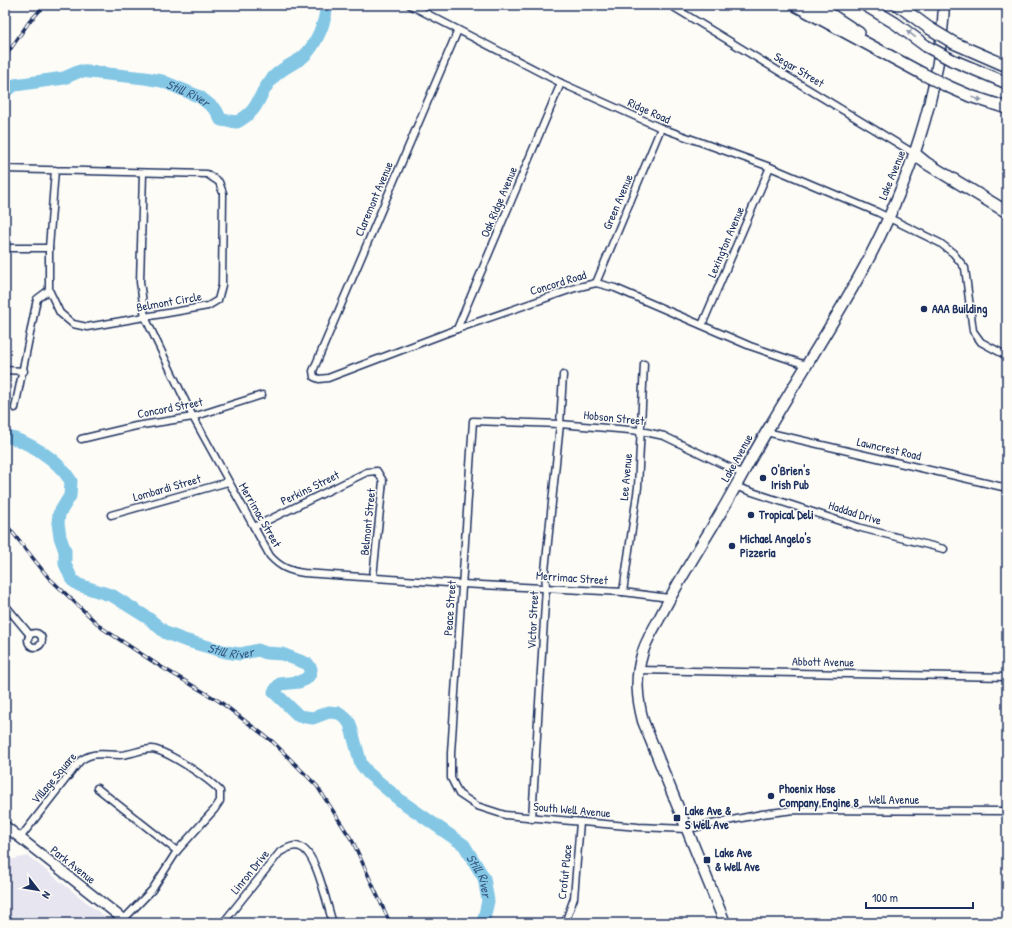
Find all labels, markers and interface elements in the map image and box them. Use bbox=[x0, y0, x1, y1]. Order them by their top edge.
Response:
one-way arrow bbox=[905, 30, 916, 38]
street label: Segar Street bbox=[771, 48, 828, 92]
water label: Still River bbox=[164, 75, 215, 112]
street label: Ridge Road bbox=[625, 94, 674, 128]
one-way arrow bbox=[971, 96, 983, 102]
street label: Lake Avenue bbox=[874, 147, 909, 202]
street label: Claremont Avenue bbox=[350, 159, 397, 239]
street label: Oak Ridge Avenue bbox=[476, 164, 521, 240]
street label: Green Avenue bbox=[598, 171, 637, 232]
street label: Lexington Avenue bbox=[703, 203, 748, 280]
street label: Concord Road bbox=[528, 266, 588, 299]
street label: Belmont Circle bbox=[135, 287, 203, 316]
place label: AAA Building bbox=[932, 300, 988, 318]
marker: AAA Building bbox=[919, 304, 929, 314]
street label: Concord Street bbox=[136, 393, 205, 422]
street label: Hobson Street bbox=[583, 406, 646, 429]
street label: Lake Avenue bbox=[716, 431, 757, 485]
street label: Lawncrest Road bbox=[855, 433, 923, 464]
street label: Lee Avenue bbox=[615, 452, 636, 501]
place label: O'Brien's Irish Pub bbox=[771, 462, 810, 493]
street label: Perkins Street bbox=[277, 466, 343, 509]
street label: Lombardi Street bbox=[131, 469, 204, 505]
marker: O'Brien's Irish Pub bbox=[758, 473, 768, 483]
street label: Merrimac Street bbox=[235, 479, 286, 551]
street label: Belmont Street bbox=[356, 487, 380, 556]
street label: Haddad Drive bbox=[827, 496, 884, 529]
place label: Tropical Deli bbox=[758, 506, 814, 524]
marker: Tropical Deli bbox=[746, 510, 756, 520]
place label: Michael Angelo's Pizzeria bbox=[740, 530, 811, 561]
marker: Michael Angelo's Pizzeria bbox=[727, 541, 737, 551]
street label: Merrimac Street bbox=[535, 567, 609, 589]
street label: Peace Street bbox=[439, 579, 460, 636]
street label: Victor Street bbox=[522, 590, 543, 650]
water label: Still River bbox=[206, 638, 257, 663]
street label: Abbott Avenue bbox=[792, 652, 854, 671]
street label: Village Square bbox=[27, 748, 80, 807]
place label: Phoenix Hose Company Engine 8 bbox=[779, 780, 859, 812]
marker: Phoenix Hose Company Engine 8 bbox=[766, 791, 776, 801]
street label: Well Avenue bbox=[869, 791, 919, 808]
street label: South Well Avenue bbox=[533, 798, 612, 821]
place label: Lake Ave & S Well Ave bbox=[685, 802, 732, 833]
marker: Lake Ave & S Well Ave bbox=[672, 813, 682, 823]
street label: Park Avenue bbox=[47, 842, 100, 888]
street label: Crofut Place bbox=[553, 843, 576, 900]
place label: Lake Ave & Well Ave bbox=[715, 844, 760, 875]
street label: Linron Drive bbox=[226, 846, 273, 898]
water label: Still River bbox=[462, 850, 497, 901]
marker: Lake Ave & Well Ave bbox=[702, 855, 712, 865]
north arrow bbox=[18, 870, 58, 910]
scale bar bbox=[866, 884, 973, 910]
text: N bbox=[39, 889, 54, 901]
text: 100 m bbox=[872, 889, 898, 906]

